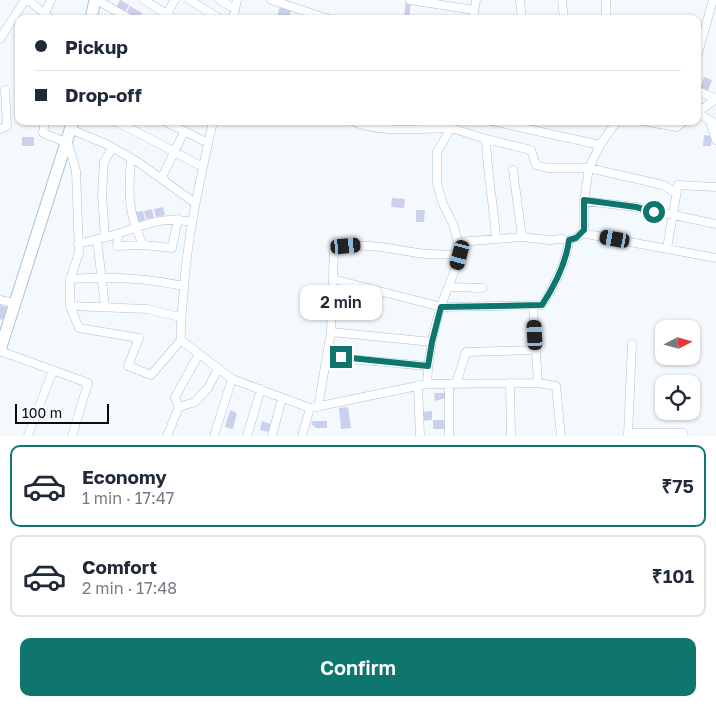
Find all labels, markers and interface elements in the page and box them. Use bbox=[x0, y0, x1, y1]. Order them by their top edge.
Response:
text: Pickup bbox=[65, 35, 128, 58]
text: Drop-off bbox=[65, 83, 142, 106]
route start bbox=[643, 201, 665, 223]
car bbox=[598, 229, 631, 249]
car bbox=[330, 237, 361, 255]
car bbox=[448, 239, 471, 271]
callout: 2 min bbox=[300, 284, 382, 320]
text: 2 min bbox=[320, 292, 362, 312]
car bbox=[526, 320, 543, 350]
north arrow bbox=[655, 320, 700, 365]
map controls bbox=[655, 320, 700, 420]
route end bbox=[330, 346, 352, 368]
button: locate bbox=[655, 375, 700, 420]
scale bar bbox=[15, 401, 109, 424]
text: 100 m bbox=[22, 404, 62, 421]
icon: car bbox=[22, 464, 67, 509]
text: Economy bbox=[82, 465, 167, 488]
text: ₹75 bbox=[661, 474, 694, 497]
text: 1 min · 17:47 bbox=[82, 488, 174, 508]
icon: car bbox=[22, 554, 67, 599]
text: Comfort bbox=[82, 555, 157, 578]
text: ₹101 bbox=[652, 564, 694, 587]
text: 2 min · 17:48 bbox=[82, 578, 177, 598]
button: Confirm bbox=[20, 638, 696, 696]

